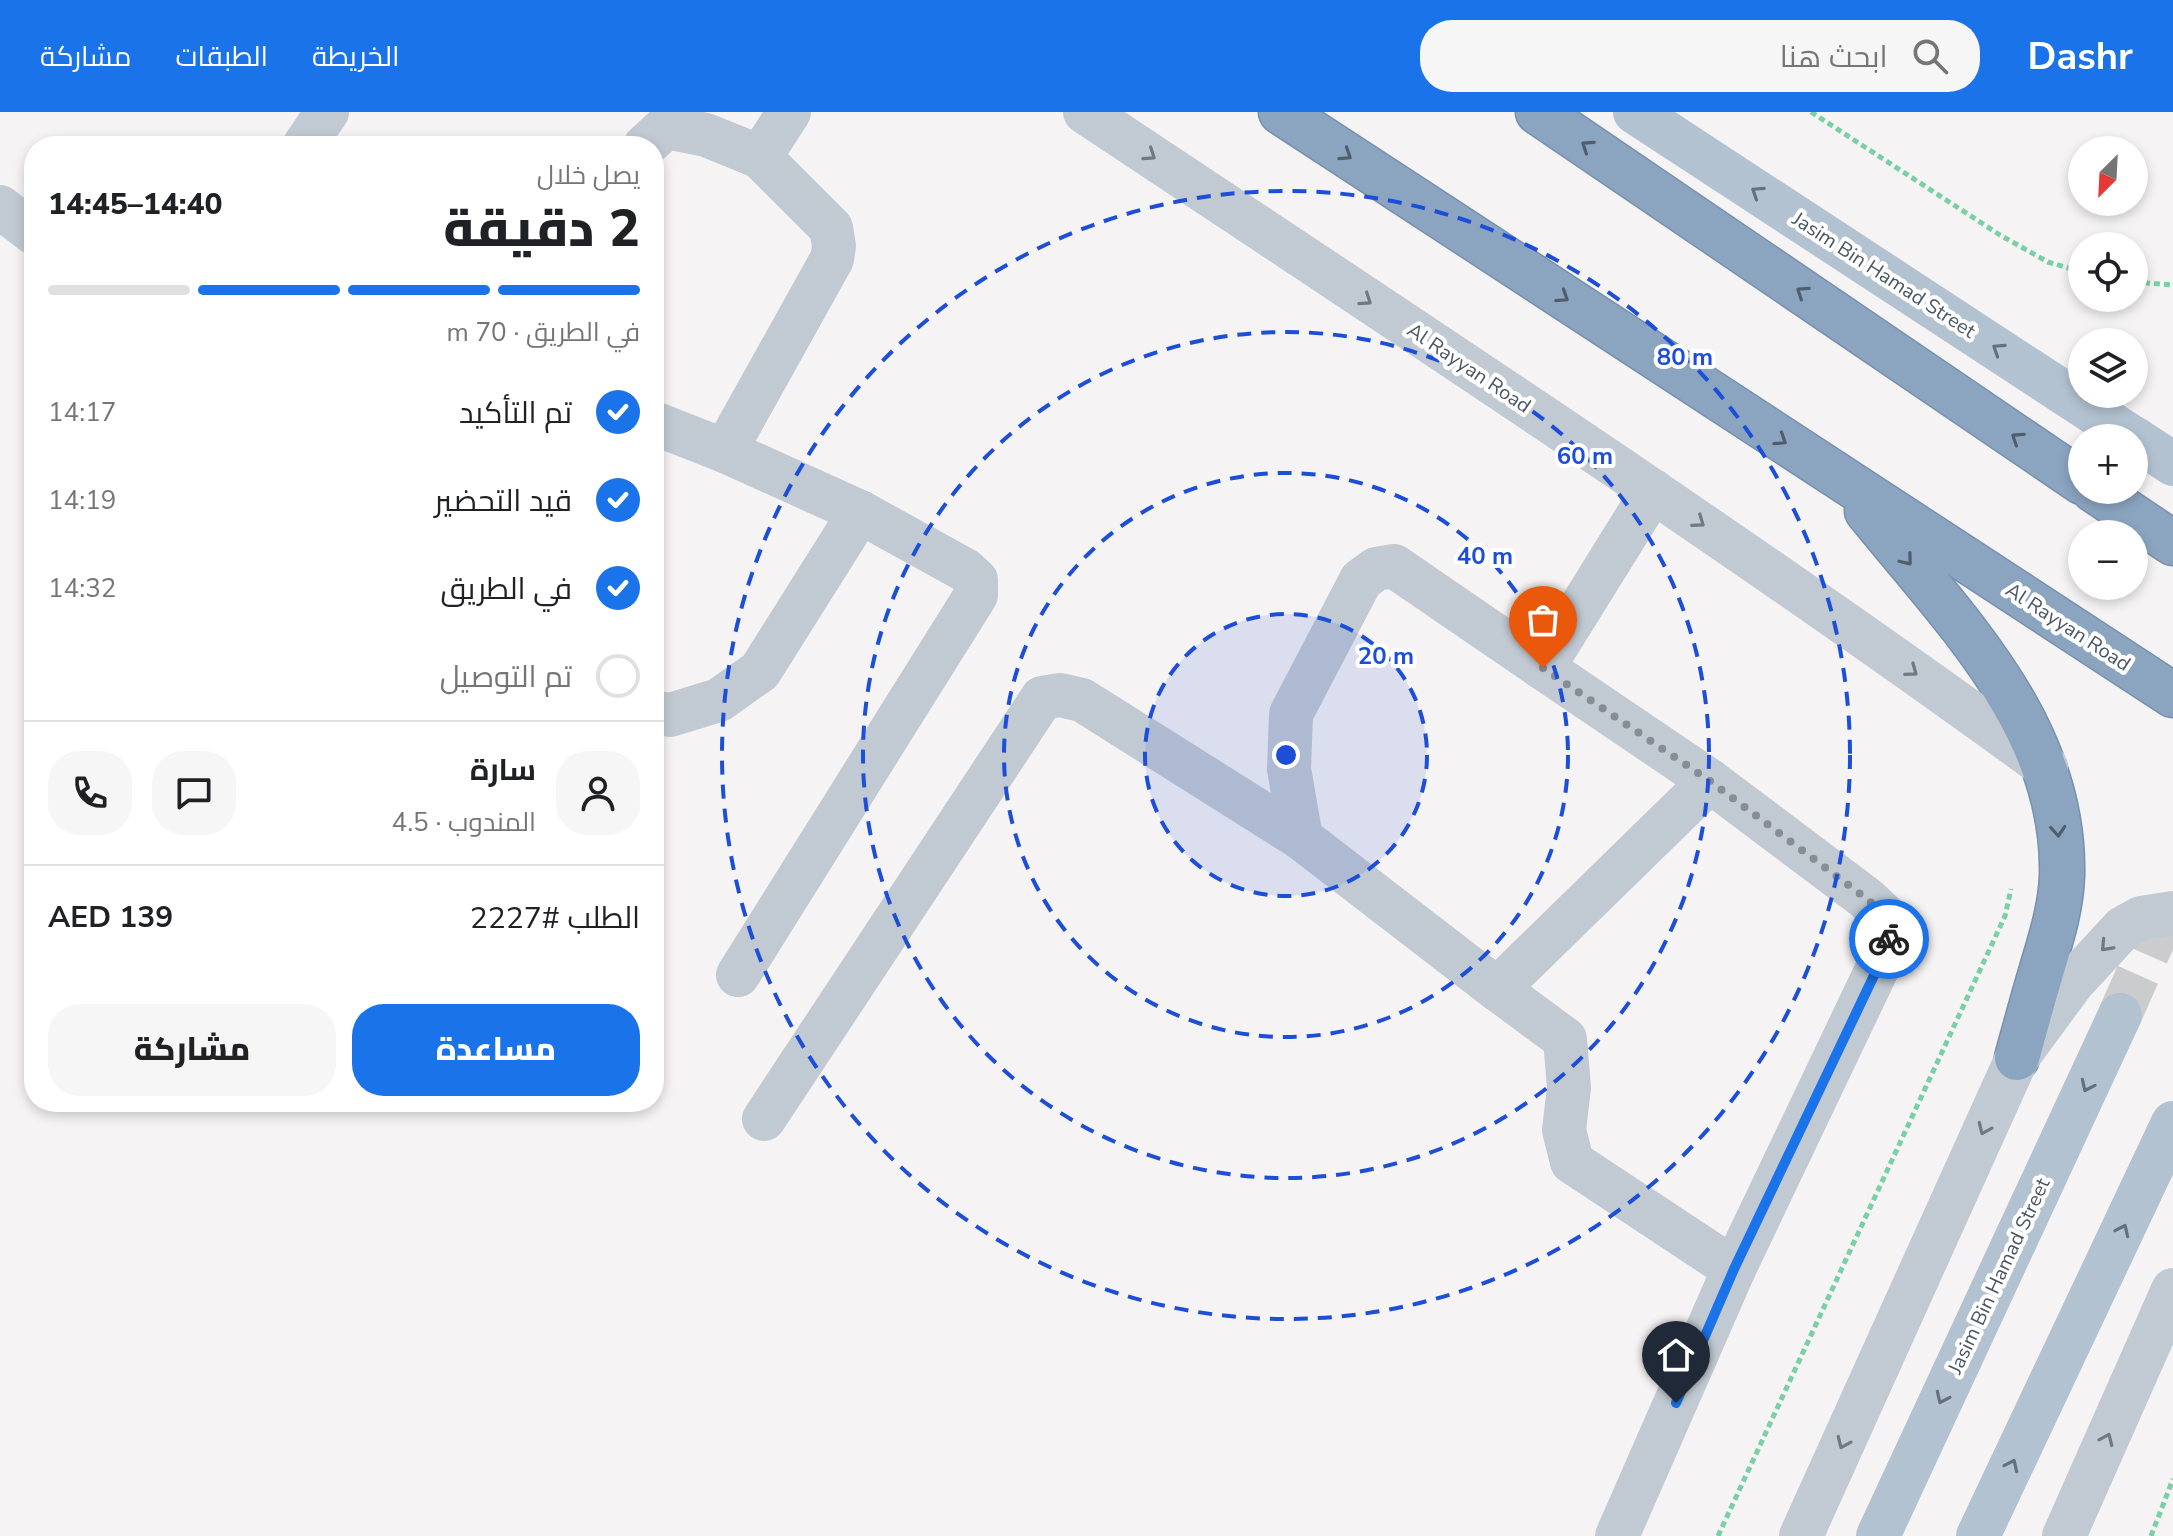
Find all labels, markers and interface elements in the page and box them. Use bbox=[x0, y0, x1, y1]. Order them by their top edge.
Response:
search box bbox=[1420, 20, 1980, 92]
text: Dashr bbox=[2028, 31, 2133, 82]
icon: search bbox=[1908, 34, 1952, 78]
text: ابحث هنا bbox=[1780, 37, 1888, 78]
text: مشاركة bbox=[40, 38, 131, 76]
text: الطبقات bbox=[175, 38, 268, 76]
text: الخريطة bbox=[312, 38, 399, 76]
north arrow bbox=[2068, 136, 2148, 216]
map controls bbox=[2068, 136, 2148, 600]
one-way arrow bbox=[1582, 141, 1596, 156]
one-way arrow bbox=[1337, 145, 1352, 160]
one-way arrow bbox=[1142, 146, 1156, 161]
text: يصل خلال bbox=[537, 158, 640, 193]
text: 14:40–14:45 bbox=[48, 184, 223, 225]
one-way arrow bbox=[1751, 186, 1766, 201]
text: 2 دقيقة bbox=[443, 193, 640, 264]
street label: Jasim Bin Hamad Street bbox=[1786, 205, 1982, 345]
button: locate bbox=[2068, 232, 2148, 312]
one-way arrow bbox=[1555, 287, 1569, 302]
one-way arrow bbox=[1797, 287, 1811, 302]
one-way arrow bbox=[1358, 290, 1372, 305]
text: في الطريق · 70 m bbox=[447, 315, 640, 350]
street label: Al Rayyan Road bbox=[1402, 317, 1536, 419]
button: layers bbox=[2068, 328, 2148, 408]
text: 80 m bbox=[1657, 341, 1713, 373]
one-way arrow bbox=[1992, 344, 2007, 359]
icon: check bbox=[596, 390, 640, 434]
text: تم التأكيد bbox=[459, 393, 572, 434]
text: 14:17 bbox=[48, 395, 116, 430]
button: + bbox=[2068, 424, 2148, 504]
one-way arrow bbox=[1772, 430, 1787, 445]
one-way arrow bbox=[2012, 433, 2026, 448]
text: 60 m bbox=[1557, 440, 1613, 472]
icon: check bbox=[596, 478, 640, 522]
text: قيد التحضير bbox=[435, 481, 572, 522]
text: 14:19 bbox=[48, 483, 116, 518]
one-way arrow bbox=[1690, 512, 1704, 527]
button: − bbox=[2068, 520, 2148, 600]
text: 40 m bbox=[1457, 540, 1513, 572]
one-way arrow bbox=[1897, 551, 1912, 566]
icon: check bbox=[596, 566, 640, 610]
text: في الطريق bbox=[440, 569, 572, 610]
text: 14:32 bbox=[48, 571, 116, 606]
street label: Al Rayyan Road bbox=[2000, 577, 2136, 677]
pin bbox=[1509, 586, 1577, 668]
icon: bag bbox=[1521, 598, 1565, 642]
text: 20 m bbox=[1358, 640, 1414, 672]
text: تم التوصيل bbox=[440, 657, 572, 698]
one-way arrow bbox=[1904, 661, 1918, 675]
centre of rings bbox=[1272, 741, 1300, 769]
text: سارة bbox=[470, 750, 536, 791]
button: phone bbox=[48, 751, 132, 835]
button: chat bbox=[152, 751, 236, 835]
button: person bbox=[556, 751, 640, 835]
text: المندوب · 4.5 bbox=[392, 805, 536, 840]
one-way arrow bbox=[2049, 825, 2066, 838]
text: AED 139 bbox=[48, 897, 173, 938]
text: الطلب #2227 bbox=[470, 898, 640, 939]
courier bbox=[1849, 899, 1929, 979]
icon: bike bbox=[1867, 917, 1911, 961]
one-way arrow bbox=[2100, 937, 2115, 951]
button: مشاركة bbox=[48, 1004, 336, 1096]
button: مساعدة bbox=[352, 1004, 640, 1096]
one-way arrow bbox=[2081, 1078, 2097, 1092]
one-way arrow bbox=[1978, 1121, 1994, 1136]
street label: Jasim Bin Hamad Street bbox=[1941, 1173, 2057, 1379]
one-way arrow bbox=[2113, 1223, 2129, 1238]
pin bbox=[1642, 1321, 1710, 1403]
icon: home bbox=[1654, 1333, 1698, 1377]
one-way arrow bbox=[1936, 1390, 1952, 1404]
one-way arrow bbox=[2097, 1433, 2113, 1447]
one-way arrow bbox=[1837, 1435, 1853, 1449]
one-way arrow bbox=[2002, 1458, 2018, 1473]

